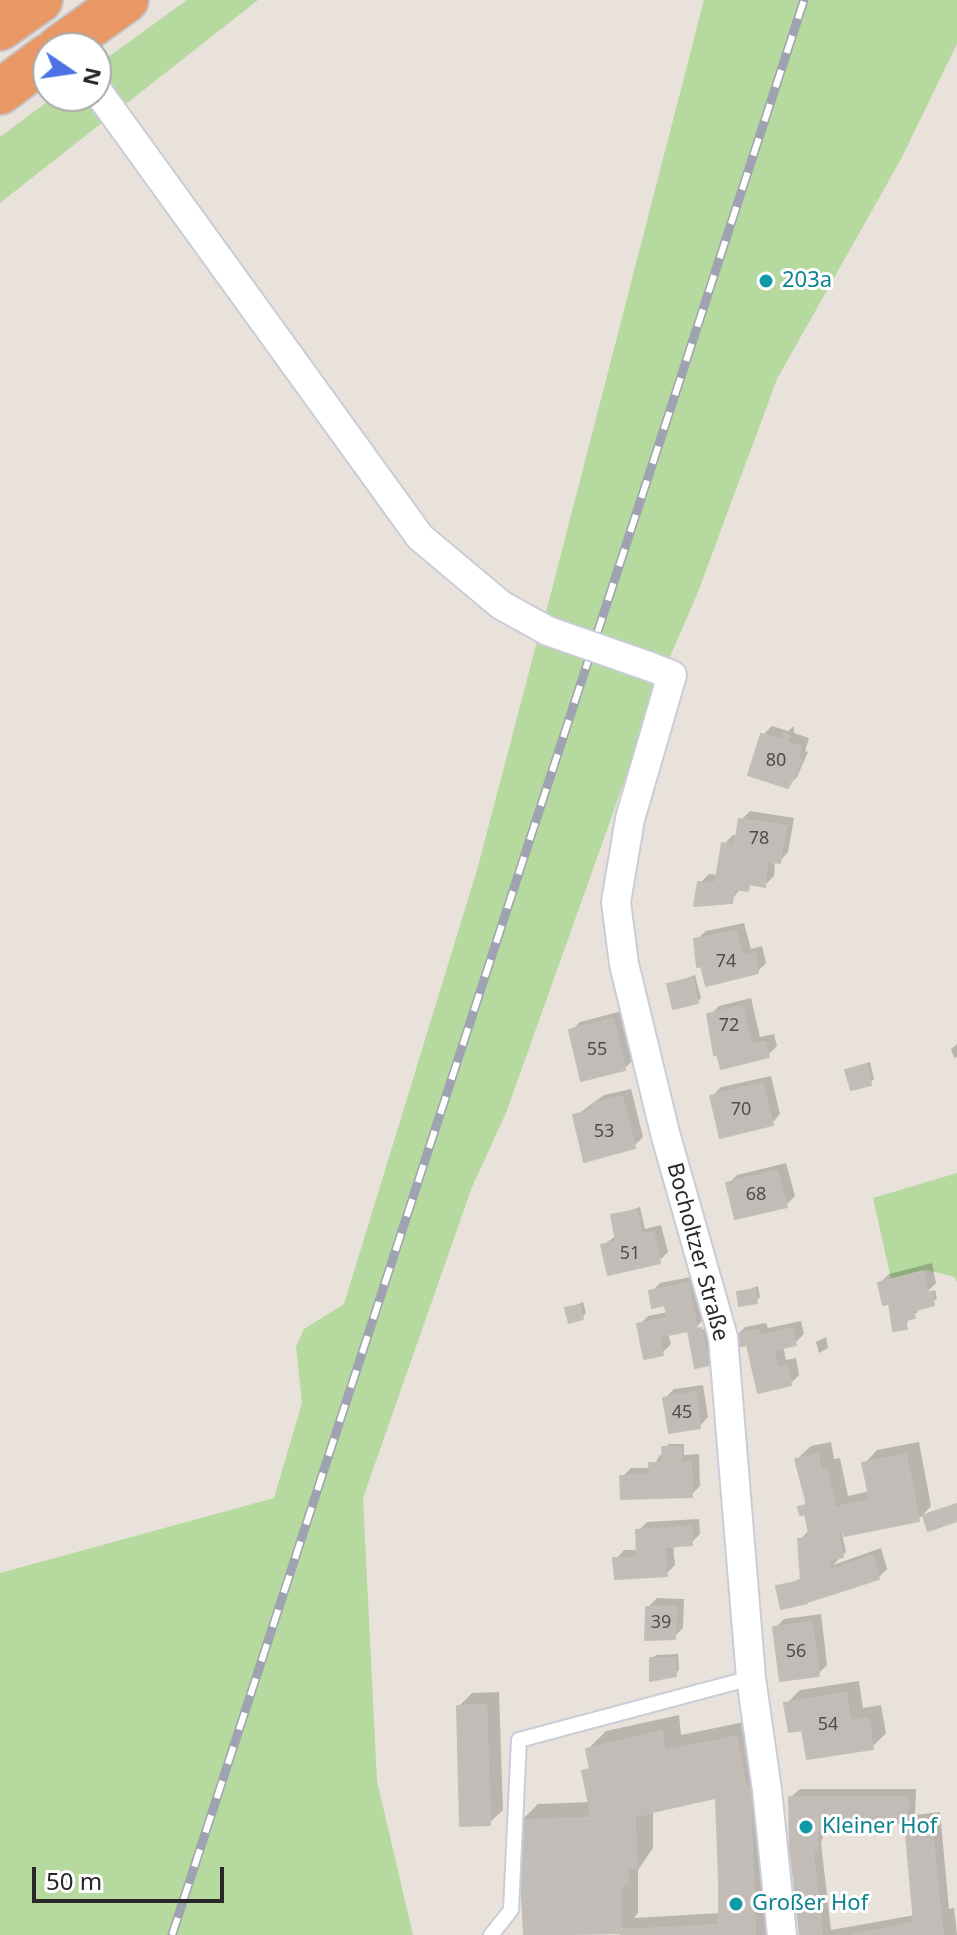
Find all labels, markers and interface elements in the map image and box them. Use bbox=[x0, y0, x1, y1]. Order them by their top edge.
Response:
north arrow bbox=[32, 32, 112, 112]
text: N bbox=[77, 65, 110, 89]
place label: 203a bbox=[782, 268, 832, 294]
marker: 203a bbox=[757, 272, 775, 290]
house number: 80 bbox=[766, 750, 786, 772]
house number: 78 bbox=[749, 828, 769, 850]
house number: 74 bbox=[716, 951, 736, 973]
house number: 72 bbox=[719, 1015, 739, 1037]
house number: 55 bbox=[587, 1039, 607, 1061]
house number: 70 bbox=[731, 1099, 751, 1121]
house number: 53 bbox=[594, 1121, 614, 1143]
street label: Bocholtzer Straße bbox=[660, 1160, 734, 1344]
house number: 68 bbox=[746, 1184, 766, 1206]
house number: 51 bbox=[620, 1243, 640, 1265]
house number: 45 bbox=[672, 1402, 692, 1424]
house number: 39 bbox=[651, 1612, 671, 1634]
house number: 56 bbox=[786, 1641, 806, 1663]
house number: 54 bbox=[818, 1714, 838, 1736]
place label: Kleiner Hof bbox=[822, 1814, 937, 1840]
marker: Kleiner Hof bbox=[797, 1818, 815, 1836]
scale bar bbox=[36, 1851, 228, 1901]
text: 50 m bbox=[46, 1864, 102, 1897]
place label: Großer Hof bbox=[752, 1891, 868, 1917]
marker: Großer Hof bbox=[727, 1895, 745, 1913]

